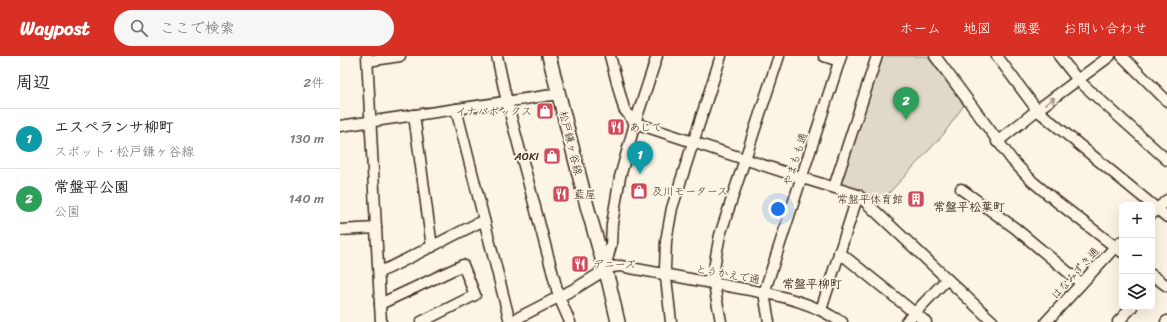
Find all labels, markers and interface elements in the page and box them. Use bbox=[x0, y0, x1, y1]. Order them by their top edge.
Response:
search box bbox=[114, 10, 394, 46]
text: Waypost bbox=[20, 12, 90, 45]
text: ここで検索 bbox=[160, 15, 235, 41]
text: ホーム bbox=[900, 16, 941, 41]
text: 地図 bbox=[963, 16, 991, 41]
text: 概要 bbox=[1013, 16, 1041, 41]
text: お問い合わせ bbox=[1063, 16, 1147, 41]
icon: search bbox=[128, 17, 150, 39]
text: 周辺 bbox=[16, 67, 50, 97]
text: 2件 bbox=[303, 71, 324, 94]
pin: 2 bbox=[893, 87, 919, 120]
one-way arrow bbox=[1045, 97, 1056, 105]
shop icon: イナバボックス bbox=[535, 101, 555, 121]
place label: イナバボックス bbox=[455, 102, 532, 121]
street label: 松戸鎌ヶ谷線 bbox=[553, 109, 588, 177]
text: エスペランサ柳町 bbox=[54, 114, 174, 140]
restaurant icon: あじて bbox=[606, 117, 626, 137]
place label: あじて bbox=[629, 118, 662, 137]
text: 1 bbox=[26, 127, 32, 150]
text: 130 m bbox=[290, 127, 324, 150]
street label: やまもも通 bbox=[778, 130, 813, 188]
text: スポット · 松戸鎌ヶ谷線 bbox=[54, 140, 194, 163]
pin: 1 bbox=[627, 141, 653, 174]
shop icon: AOKI bbox=[542, 146, 562, 166]
place label: AOKI bbox=[514, 147, 540, 166]
text: 常盤平公園 bbox=[54, 174, 129, 200]
shop icon: 及川モータース bbox=[629, 181, 649, 201]
place label: 及川モータース bbox=[652, 182, 728, 201]
restaurant icon: 藍屋 bbox=[551, 184, 571, 204]
place label: 藍屋 bbox=[574, 185, 596, 204]
text: 2 bbox=[25, 187, 33, 210]
text: 140 m bbox=[289, 187, 324, 210]
building icon: 常盤平体育館 bbox=[906, 189, 926, 209]
place label: 常盤平体育館 bbox=[837, 190, 903, 209]
district label: 常盤平松葉町 bbox=[933, 196, 1005, 218]
your location bbox=[768, 199, 788, 219]
text: 公園 bbox=[54, 200, 80, 223]
map controls bbox=[1119, 202, 1155, 310]
button: + bbox=[1119, 202, 1155, 238]
button: − bbox=[1119, 238, 1155, 274]
street label: はなみずき通 bbox=[1046, 243, 1104, 304]
restaurant icon: デニーズ bbox=[570, 254, 590, 274]
place label: デニーズ bbox=[593, 255, 636, 274]
street label: とうかえで通 bbox=[694, 259, 762, 290]
district label: 常盤平柳町 bbox=[782, 273, 842, 295]
button: layers bbox=[1119, 274, 1155, 310]

